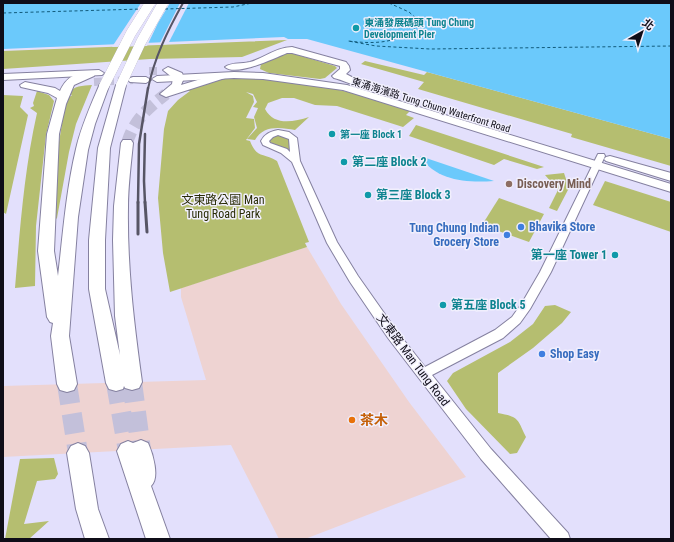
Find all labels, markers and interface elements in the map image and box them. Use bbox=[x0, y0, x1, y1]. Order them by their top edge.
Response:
north arrow bbox=[622, 12, 662, 52]
text: 北 bbox=[640, 16, 656, 33]
place label: 東涌發展碼頭 Tung Chung Development Pier bbox=[364, 17, 474, 40]
marker: 東涌發展碼頭 Tung Chung Development Pier bbox=[351, 23, 361, 33]
street label: 東涌海濱路 Tung Chung Waterfront Road bbox=[350, 76, 512, 134]
marker: 第一座 Block 1 bbox=[327, 129, 337, 139]
place label: 第一座 Block 1 bbox=[340, 129, 402, 140]
place label: 第二座 Block 2 bbox=[352, 155, 427, 169]
marker: 第二座 Block 2 bbox=[339, 157, 349, 167]
place label: Discovery Mind bbox=[517, 177, 591, 191]
marker: Discovery Mind bbox=[504, 179, 514, 189]
place label: 第三座 Block 3 bbox=[376, 188, 451, 202]
marker: 第三座 Block 3 bbox=[363, 190, 373, 200]
park label: 文東路公園 Man Tung Road Park bbox=[181, 193, 265, 221]
place label: Bhavika Store bbox=[529, 220, 596, 234]
place label: Tung Chung Indian Grocery Store bbox=[409, 221, 499, 249]
marker: Bhavika Store bbox=[516, 222, 526, 232]
marker: Tung Chung Indian Grocery Store bbox=[502, 230, 512, 240]
place label: 第一座 Tower 1 bbox=[531, 248, 607, 262]
marker: 第一座 Tower 1 bbox=[610, 250, 620, 260]
place label: 第五座 Block 5 bbox=[451, 298, 526, 312]
marker: 第五座 Block 5 bbox=[438, 300, 448, 310]
street label: 文東路 Man Tung Road bbox=[374, 311, 452, 409]
place label: Shop Easy bbox=[550, 347, 600, 361]
marker: Shop Easy bbox=[537, 349, 547, 359]
place label: 茶木 bbox=[360, 412, 388, 428]
marker: 茶木 bbox=[347, 415, 357, 425]

